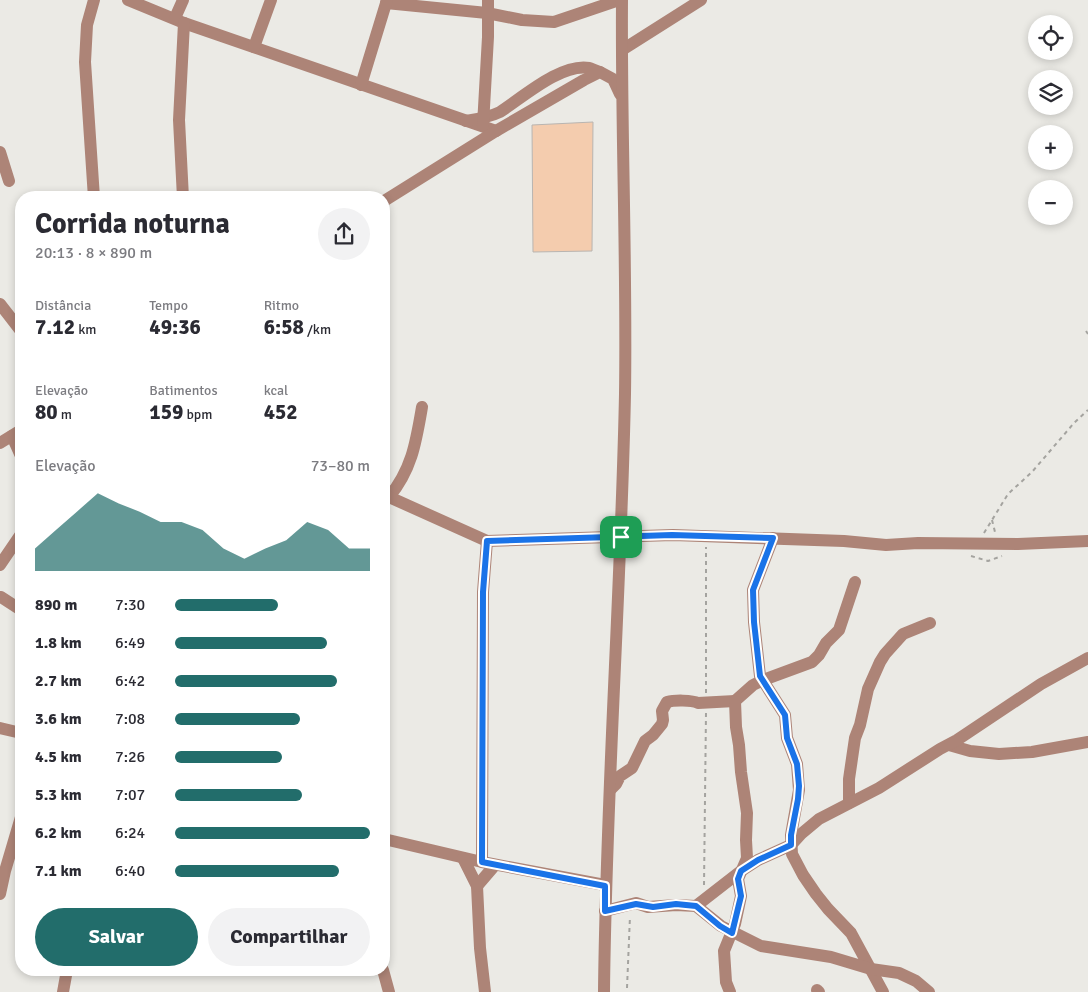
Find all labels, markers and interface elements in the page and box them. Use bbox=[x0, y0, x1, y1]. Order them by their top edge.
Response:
map controls bbox=[1028, 15, 1073, 225]
button: locate bbox=[1028, 15, 1073, 60]
button: layers bbox=[1028, 70, 1073, 115]
button: + bbox=[1028, 125, 1073, 170]
button: − bbox=[1028, 180, 1073, 225]
text: Corrida noturna bbox=[35, 207, 230, 241]
button: share bbox=[318, 208, 370, 260]
text: 20:13 · 8 × 890 m bbox=[35, 243, 152, 263]
text: Distância bbox=[35, 297, 91, 314]
text: Tempo bbox=[149, 297, 188, 314]
text: Ritmo bbox=[264, 297, 299, 314]
text: 7.12 bbox=[35, 314, 75, 340]
text: 49:36 bbox=[149, 314, 201, 340]
text: 6:58 bbox=[264, 314, 304, 340]
text: km bbox=[75, 321, 96, 338]
text: /km bbox=[304, 321, 331, 338]
text: Elevação bbox=[35, 382, 88, 399]
text: Batimentos bbox=[149, 382, 218, 399]
text: kcal bbox=[264, 382, 288, 399]
text: 80 bbox=[35, 399, 58, 425]
text: 159 bbox=[149, 399, 183, 425]
text: 452 bbox=[264, 399, 298, 425]
text: m bbox=[58, 406, 72, 423]
text: bpm bbox=[183, 406, 212, 423]
text: Elevação bbox=[35, 456, 96, 476]
text: 73–80 m bbox=[311, 456, 370, 476]
pin bbox=[600, 516, 642, 558]
icon: arrive bbox=[607, 523, 635, 551]
text: 890 m bbox=[35, 595, 77, 615]
text: 7:30 bbox=[115, 595, 145, 615]
text: 1.8 km bbox=[35, 633, 82, 653]
text: 6:49 bbox=[115, 633, 145, 653]
text: 2.7 km bbox=[35, 671, 82, 691]
text: 6:42 bbox=[115, 671, 145, 691]
text: 3.6 km bbox=[35, 709, 82, 729]
text: 7:08 bbox=[115, 709, 145, 729]
text: 4.5 km bbox=[35, 747, 82, 767]
text: 7:26 bbox=[115, 747, 145, 767]
text: 5.3 km bbox=[35, 785, 82, 805]
text: 7:07 bbox=[115, 785, 145, 805]
text: 6.2 km bbox=[35, 823, 82, 843]
text: 6:24 bbox=[115, 823, 145, 843]
text: 7.1 km bbox=[35, 861, 82, 881]
text: 6:40 bbox=[115, 861, 145, 881]
button: Salvar bbox=[35, 908, 198, 966]
button: Compartilhar bbox=[208, 908, 370, 966]

